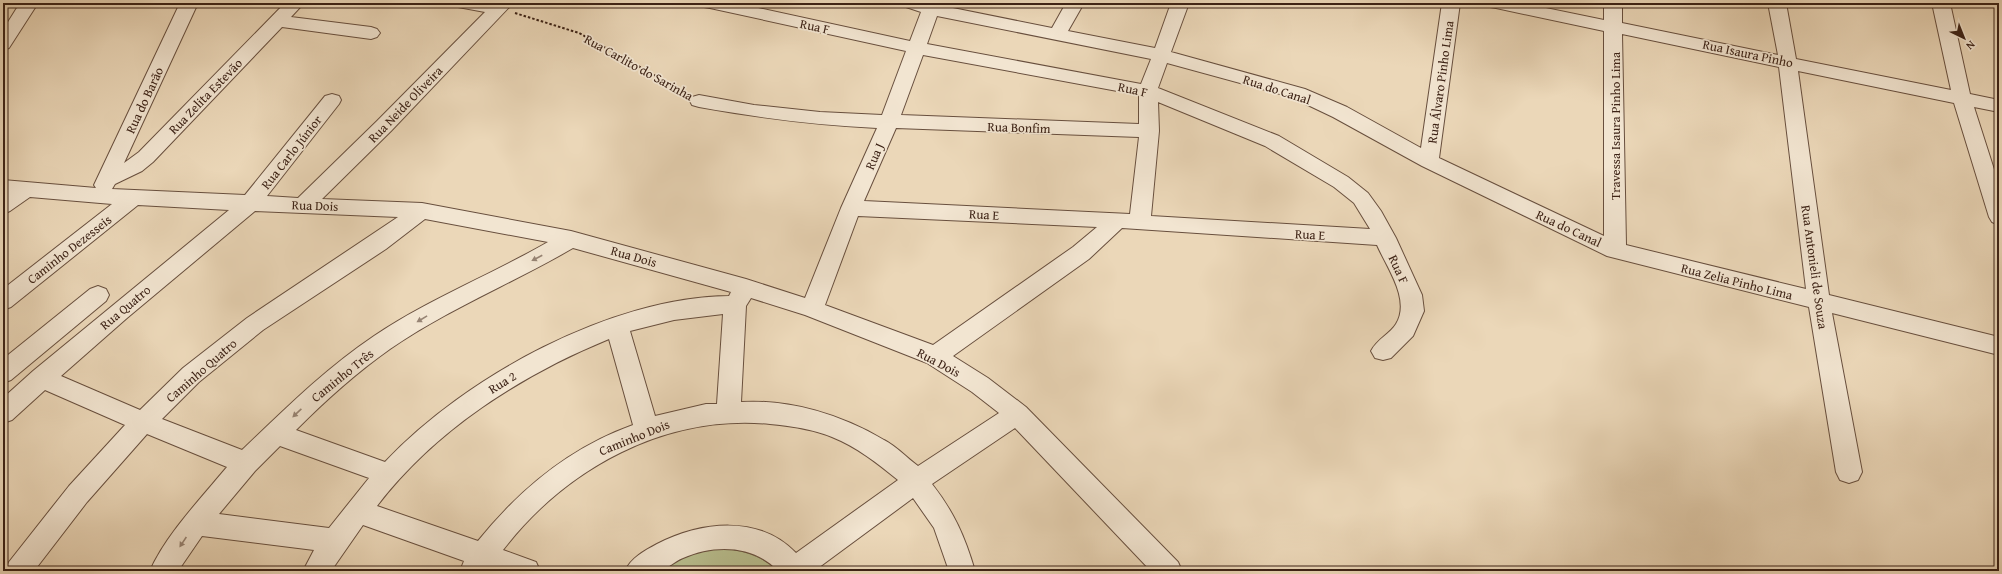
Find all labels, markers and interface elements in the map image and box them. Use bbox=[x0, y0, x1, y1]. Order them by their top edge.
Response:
street label: Rua F bbox=[798, 14, 831, 39]
north arrow bbox=[1944, 18, 1984, 58]
street label: Rua Álvaro Pinho Lima bbox=[1422, 19, 1459, 145]
street label: Rua Carlito do Sarinha bbox=[581, 30, 698, 106]
street label: Rua Isaura Pinho bbox=[1701, 35, 1795, 72]
text: N bbox=[1962, 37, 1979, 54]
street label: Travessa Isaura Pinho Lima bbox=[1606, 51, 1625, 200]
street label: Rua Zelita Estevão bbox=[164, 54, 247, 139]
street label: Rua Neide Oliveira bbox=[364, 61, 448, 147]
street label: Rua do Barão bbox=[121, 63, 168, 137]
street label: Rua do Canal bbox=[1240, 70, 1314, 109]
street label: Rua F bbox=[1116, 77, 1149, 102]
street label: Rua Carlo Júnior bbox=[256, 111, 327, 193]
street label: Rua Bonfim bbox=[987, 117, 1051, 138]
street label: Rua J bbox=[860, 140, 889, 173]
street label: Rua Dois bbox=[291, 195, 339, 216]
street label: Rua E bbox=[968, 204, 1000, 225]
street label: Rua Antonieli de Souza bbox=[1796, 204, 1833, 331]
street label: Rua do Canal bbox=[1533, 205, 1605, 252]
street label: Caminho Dezesseis bbox=[23, 210, 116, 288]
street label: Rua E bbox=[1294, 224, 1326, 245]
street label: Rua Dois bbox=[609, 241, 659, 272]
street label: Rua F bbox=[1384, 252, 1413, 287]
one-way arrow bbox=[531, 255, 543, 261]
street label: Rua Zelia Pinho Lima bbox=[1679, 258, 1795, 305]
street label: Rua Quatro bbox=[96, 280, 155, 334]
one-way arrow bbox=[416, 315, 428, 322]
street label: Caminho Quatro bbox=[161, 334, 241, 407]
street label: Rua Dois bbox=[914, 343, 964, 382]
street label: Caminho Três bbox=[307, 344, 378, 407]
street label: Rua 2 bbox=[485, 366, 520, 398]
one-way arrow bbox=[291, 409, 302, 418]
street label: Caminho Dois bbox=[596, 415, 672, 460]
one-way arrow bbox=[179, 537, 187, 547]

